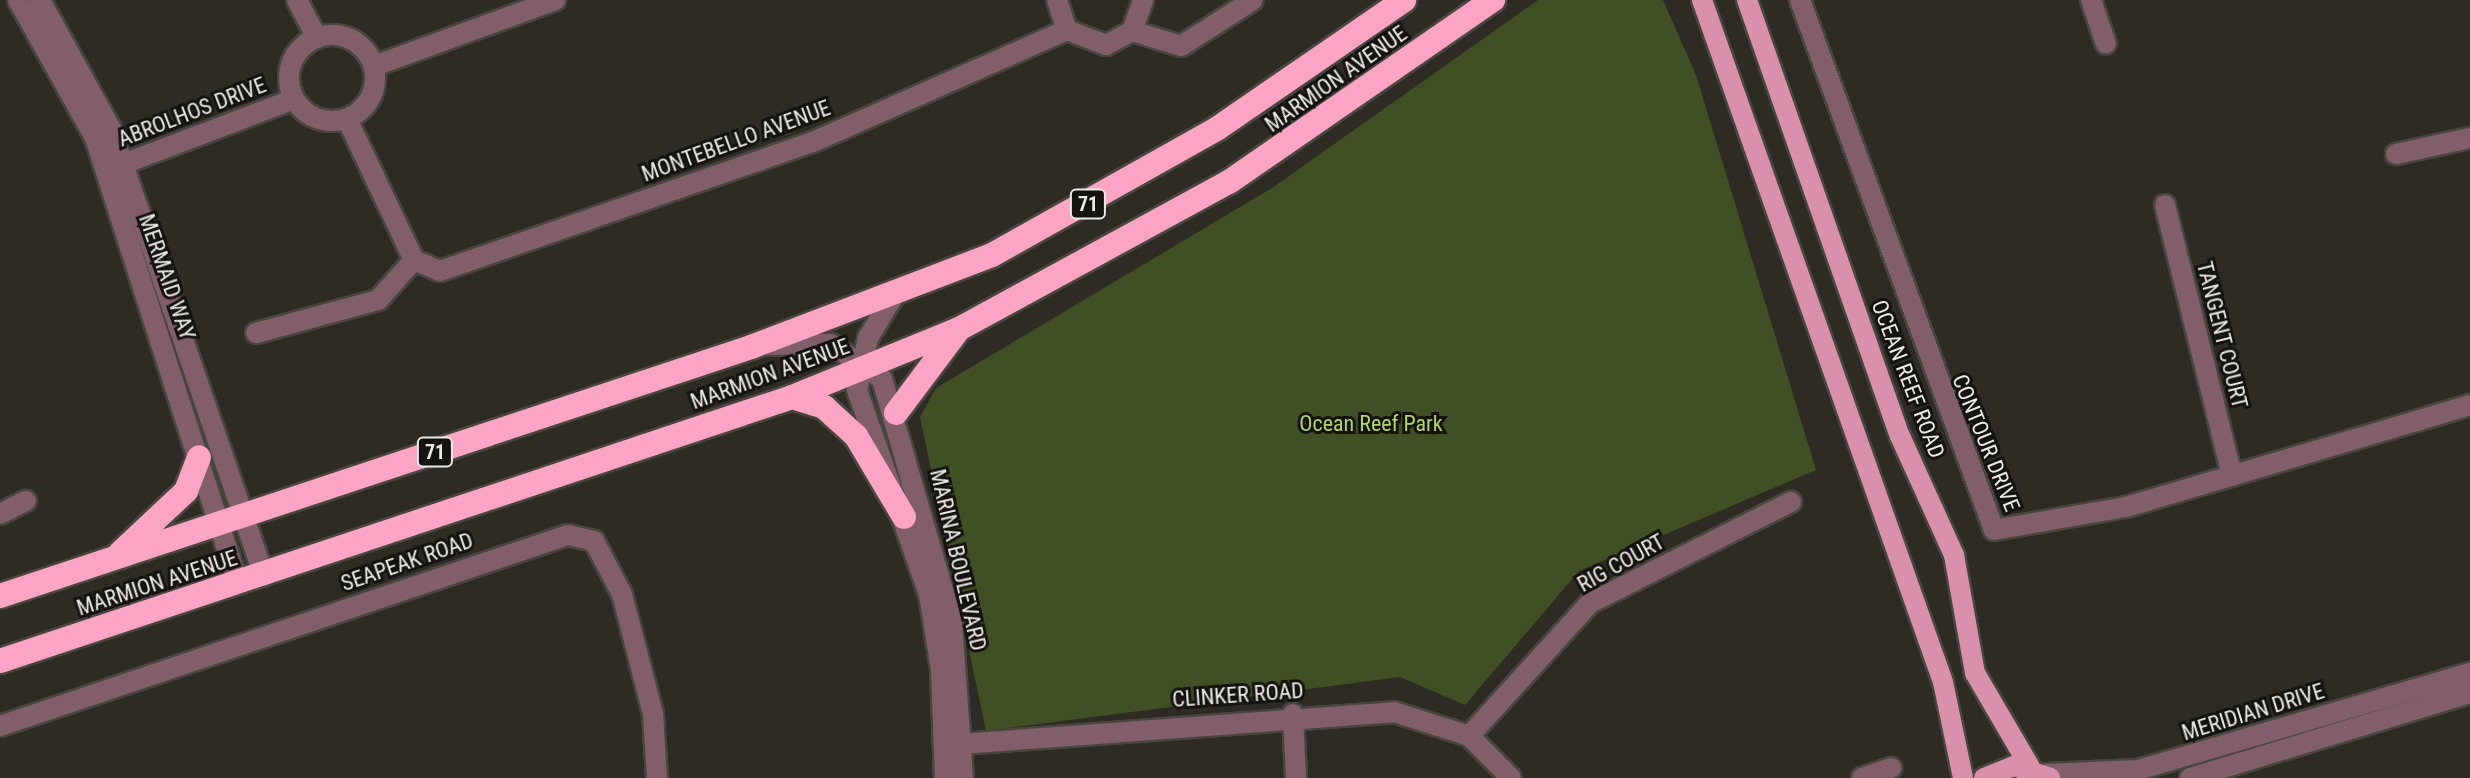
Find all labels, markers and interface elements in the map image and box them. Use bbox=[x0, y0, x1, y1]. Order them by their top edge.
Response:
street label: MARMION AVENUE bbox=[1260, 20, 1412, 138]
street label: ABROLHOS DRIVE bbox=[114, 72, 270, 152]
street label: MONTEBELLO AVENUE bbox=[638, 95, 834, 187]
road number: 71 bbox=[1068, 188, 1108, 220]
street label: MERMAID WAY bbox=[133, 211, 201, 343]
street label: TANGENT COURT bbox=[2191, 259, 2253, 411]
street label: OCEAN REEF ROAD bbox=[1866, 296, 1950, 462]
street label: MARMION AVENUE bbox=[687, 333, 853, 415]
street label: CONTOUR DRIVE bbox=[1947, 371, 2025, 515]
park label: Ocean Reef Park bbox=[1299, 411, 1443, 437]
road number: 71 bbox=[415, 436, 455, 468]
street label: MARINA BOULEVARD bbox=[924, 467, 992, 653]
street label: SEAPEAK ROAD bbox=[338, 527, 476, 597]
street label: RIG COURT bbox=[1573, 528, 1669, 598]
street label: MARMION AVENUE bbox=[73, 545, 241, 621]
street label: CLINKER ROAD bbox=[1171, 677, 1305, 713]
street label: MERIDIAN DRIVE bbox=[2179, 678, 2327, 746]

